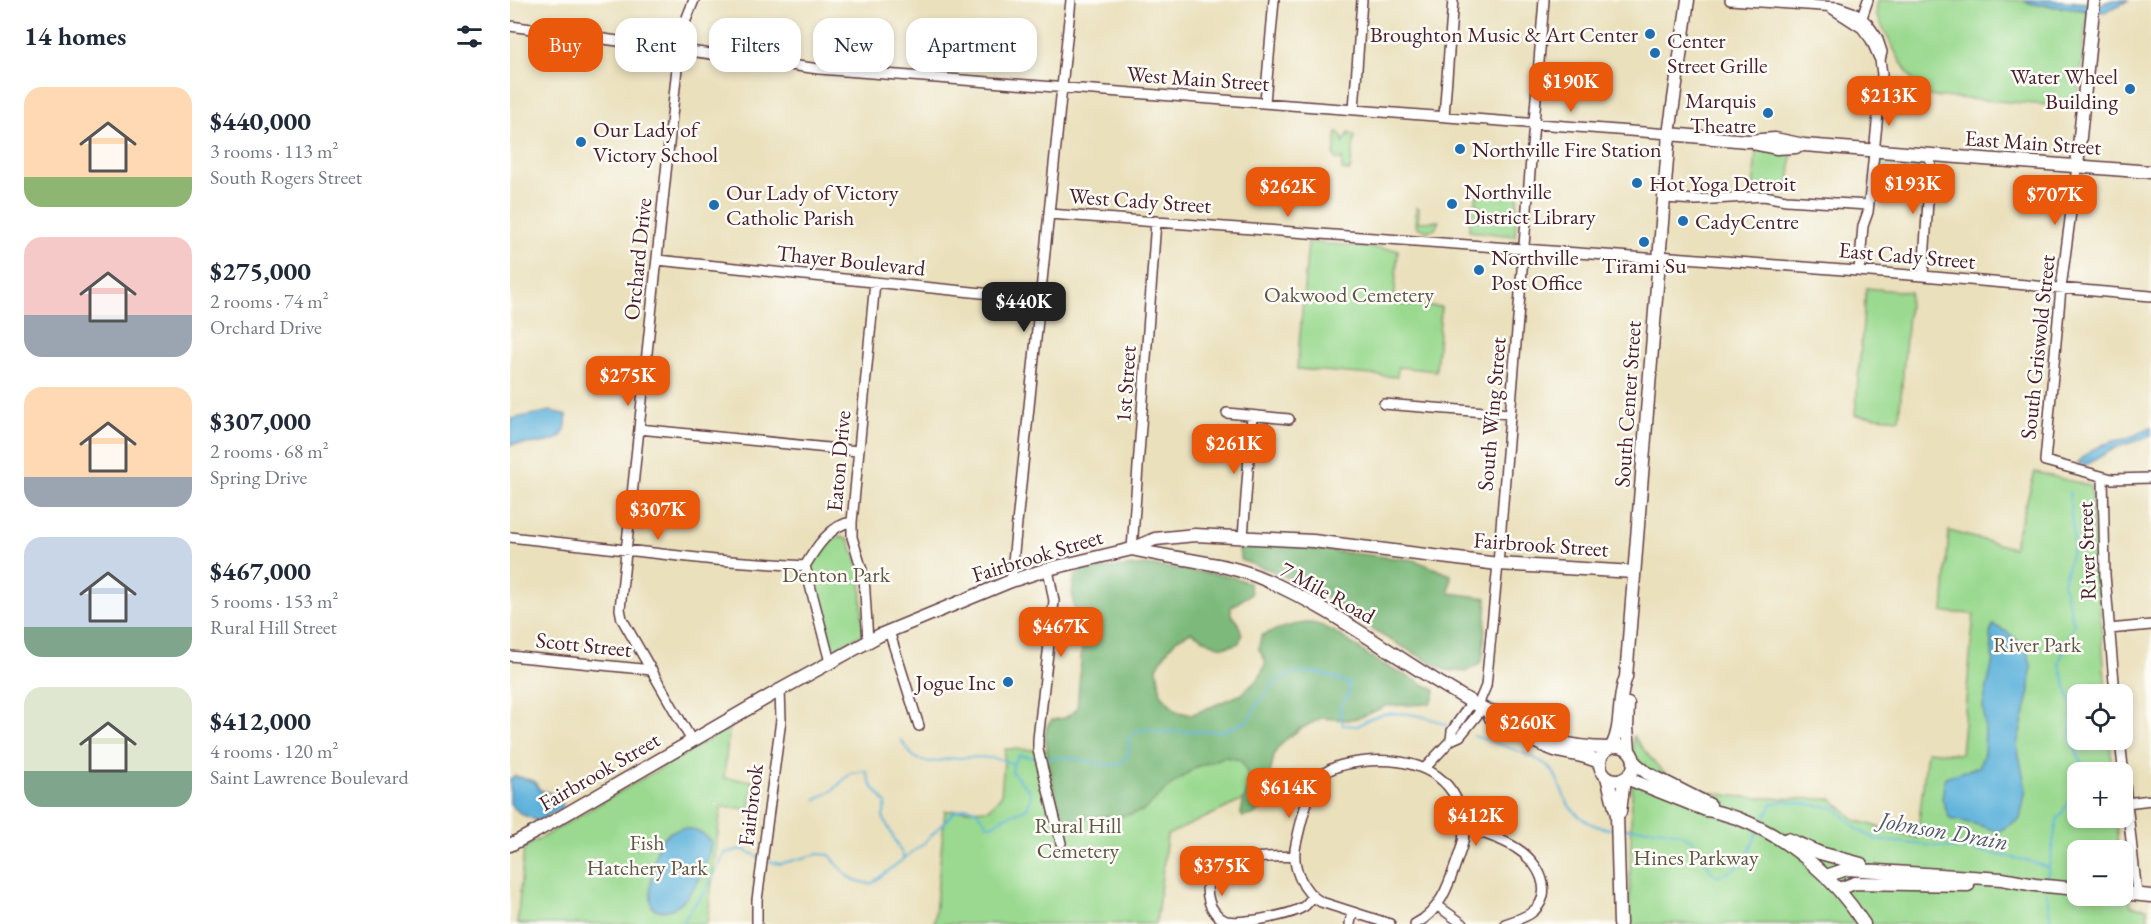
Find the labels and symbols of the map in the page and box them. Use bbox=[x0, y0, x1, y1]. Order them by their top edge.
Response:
place label: Broughton Music & Art Center bbox=[1370, 20, 1639, 49]
place label: Center Street Grille bbox=[1667, 26, 1768, 80]
marker: Broughton Music & Art Center bbox=[1643, 27, 1657, 41]
marker: Center Street Grille bbox=[1648, 46, 1662, 60]
street label: West Main Street bbox=[1126, 59, 1270, 98]
pin: $190K bbox=[1529, 62, 1613, 113]
place label: Water Wheel Building bbox=[2010, 62, 2118, 116]
pin: $213K bbox=[1847, 76, 1931, 127]
marker: Water Wheel Building bbox=[2123, 82, 2137, 96]
place label: Marquis Theatre bbox=[1685, 86, 1756, 140]
marker: Marquis Theatre bbox=[1761, 106, 1775, 120]
place label: Our Lady of Victory School bbox=[593, 115, 718, 169]
street label: East Main Street bbox=[1964, 123, 2102, 162]
marker: Our Lady of Victory School bbox=[574, 135, 588, 149]
place label: Northville Fire Station bbox=[1472, 135, 1662, 164]
marker: Northville Fire Station bbox=[1453, 142, 1467, 156]
pin: $193K bbox=[1871, 164, 1955, 215]
pin: $262K bbox=[1246, 167, 1330, 218]
place label: Hot Yoga Detroit bbox=[1649, 169, 1796, 198]
pin: $707K bbox=[2013, 175, 2097, 226]
marker: Hot Yoga Detroit bbox=[1630, 176, 1644, 190]
place label: Northville District Library bbox=[1464, 177, 1596, 231]
place label: Our Lady of Victory Catholic Parish bbox=[726, 178, 899, 232]
street label: West Cady Street bbox=[1068, 181, 1212, 220]
street label: Orchard Drive bbox=[617, 196, 658, 322]
marker: Northville District Library bbox=[1445, 197, 1459, 211]
marker: Our Lady of Victory Catholic Parish bbox=[707, 198, 721, 212]
place label: CadyCentre bbox=[1695, 207, 1799, 236]
marker: CadyCentre bbox=[1676, 214, 1690, 228]
marker: Tirami Su bbox=[1637, 235, 1651, 249]
street label: East Cady Street bbox=[1837, 235, 1977, 276]
street label: Thayer Boulevard bbox=[775, 238, 928, 283]
place label: Northville Post Office bbox=[1491, 243, 1583, 297]
place label: Tirami Su bbox=[1602, 251, 1687, 280]
street label: South Griswold Street bbox=[2013, 253, 2062, 441]
marker: Northville Post Office bbox=[1472, 263, 1486, 277]
park label: Oakwood Cemetery bbox=[1264, 280, 1434, 309]
pin: $440K bbox=[982, 282, 1066, 333]
street label: South Center Street bbox=[1607, 320, 1648, 488]
street label: South Wing Street bbox=[1470, 336, 1513, 492]
street label: 1st Street bbox=[1108, 344, 1143, 424]
pin: $275K bbox=[586, 356, 670, 407]
street label: Eaton Drive bbox=[820, 409, 857, 513]
pin: $261K bbox=[1192, 424, 1276, 475]
pin: $307K bbox=[616, 490, 700, 541]
street label: River Street bbox=[2070, 501, 2103, 601]
street label: Fairbrook Street bbox=[968, 522, 1106, 589]
street label: Fairbrook Street bbox=[1472, 525, 1610, 564]
street label: 7 Mile Road bbox=[1275, 554, 1381, 631]
park label: Denton Park bbox=[782, 560, 891, 589]
pin: $467K bbox=[1019, 607, 1103, 658]
street label: Scott Street bbox=[535, 625, 633, 664]
park label: River Park bbox=[1993, 630, 2082, 659]
place label: Jogue Inc bbox=[913, 668, 996, 697]
marker: Jogue Inc bbox=[1001, 675, 1015, 689]
pin: $260K bbox=[1486, 703, 1570, 754]
street label: Fairbrook Street bbox=[533, 725, 665, 818]
street label: Fairbrook bbox=[731, 762, 770, 848]
pin: $614K bbox=[1247, 768, 1331, 819]
pin: $412K bbox=[1434, 796, 1518, 847]
water label: Johnson Drain bbox=[1872, 803, 2011, 857]
park label: Rural Hill Cemetery bbox=[1035, 811, 1121, 865]
park label: Fish Hatchery Park bbox=[586, 828, 708, 882]
park label: Hines Parkway bbox=[1633, 843, 1759, 872]
pin: $375K bbox=[1180, 846, 1264, 897]

